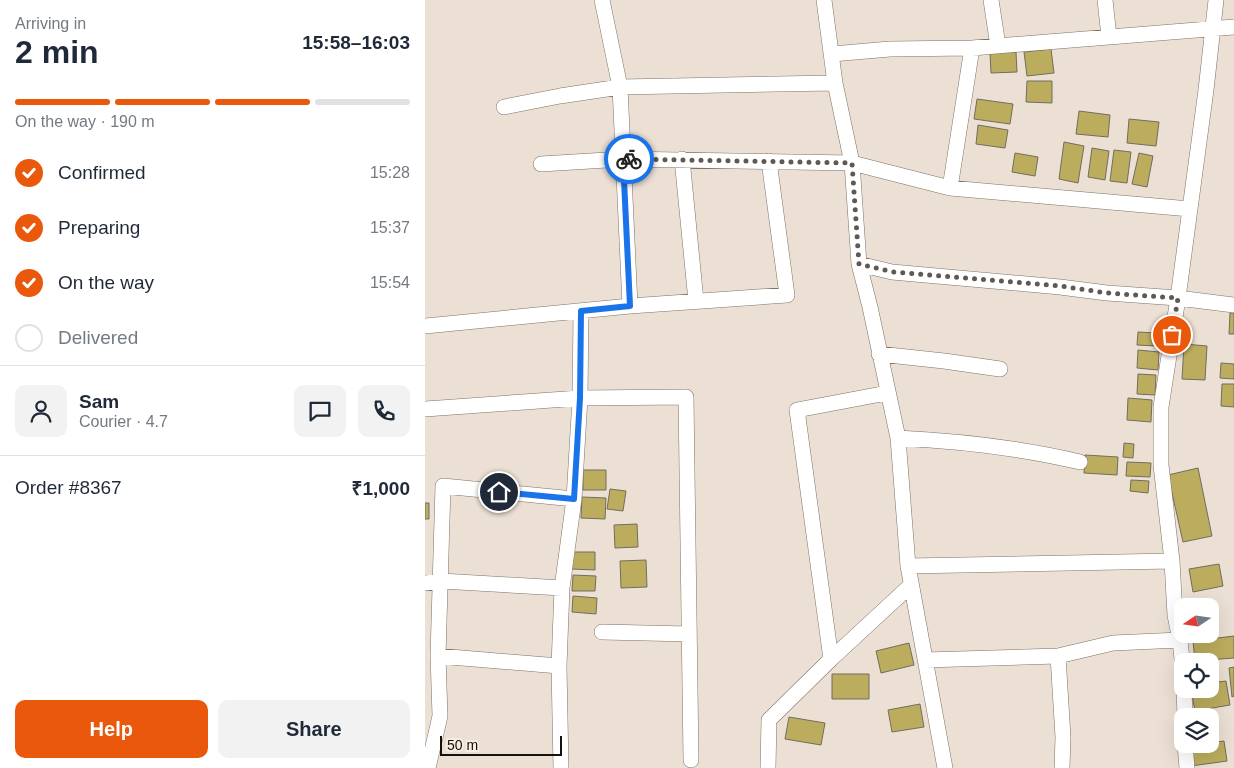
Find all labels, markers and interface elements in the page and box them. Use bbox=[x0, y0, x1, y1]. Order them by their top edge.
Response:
text: Arriving in bbox=[15, 15, 86, 32]
text: 15:58–16:03 bbox=[302, 32, 410, 53]
text: 2 min bbox=[15, 34, 99, 70]
text: On the way · 190 m bbox=[15, 113, 155, 130]
courier bbox=[604, 134, 654, 184]
icon: bike bbox=[615, 145, 643, 173]
icon: check bbox=[15, 159, 43, 187]
text: Confirmed bbox=[58, 162, 146, 183]
text: 15:28 bbox=[370, 164, 410, 181]
icon: check bbox=[15, 214, 43, 242]
text: Preparing bbox=[58, 217, 140, 238]
text: 15:37 bbox=[370, 219, 410, 236]
icon: check bbox=[15, 269, 43, 297]
text: On the way bbox=[58, 272, 154, 293]
text: 15:54 bbox=[370, 274, 410, 291]
pin bbox=[1151, 314, 1193, 356]
icon: bag bbox=[1158, 321, 1186, 349]
text: Delivered bbox=[58, 327, 138, 348]
button: person bbox=[15, 385, 67, 437]
button: chat bbox=[294, 385, 346, 437]
button: phone bbox=[358, 385, 410, 437]
text: Sam bbox=[79, 391, 119, 412]
text: Courier · 4.7 bbox=[79, 413, 168, 430]
pin bbox=[478, 471, 520, 513]
text: Order #8367 bbox=[15, 477, 122, 498]
text: ₹1,000 bbox=[352, 478, 410, 499]
icon: home bbox=[485, 478, 513, 506]
north arrow bbox=[1174, 598, 1219, 642]
map controls bbox=[1174, 598, 1219, 753]
button: locate bbox=[1174, 653, 1219, 698]
button: Help bbox=[15, 700, 208, 758]
button: Share bbox=[218, 700, 410, 758]
button: layers bbox=[1174, 708, 1219, 753]
scale bar bbox=[440, 733, 563, 756]
text: 50 m bbox=[447, 737, 478, 753]

